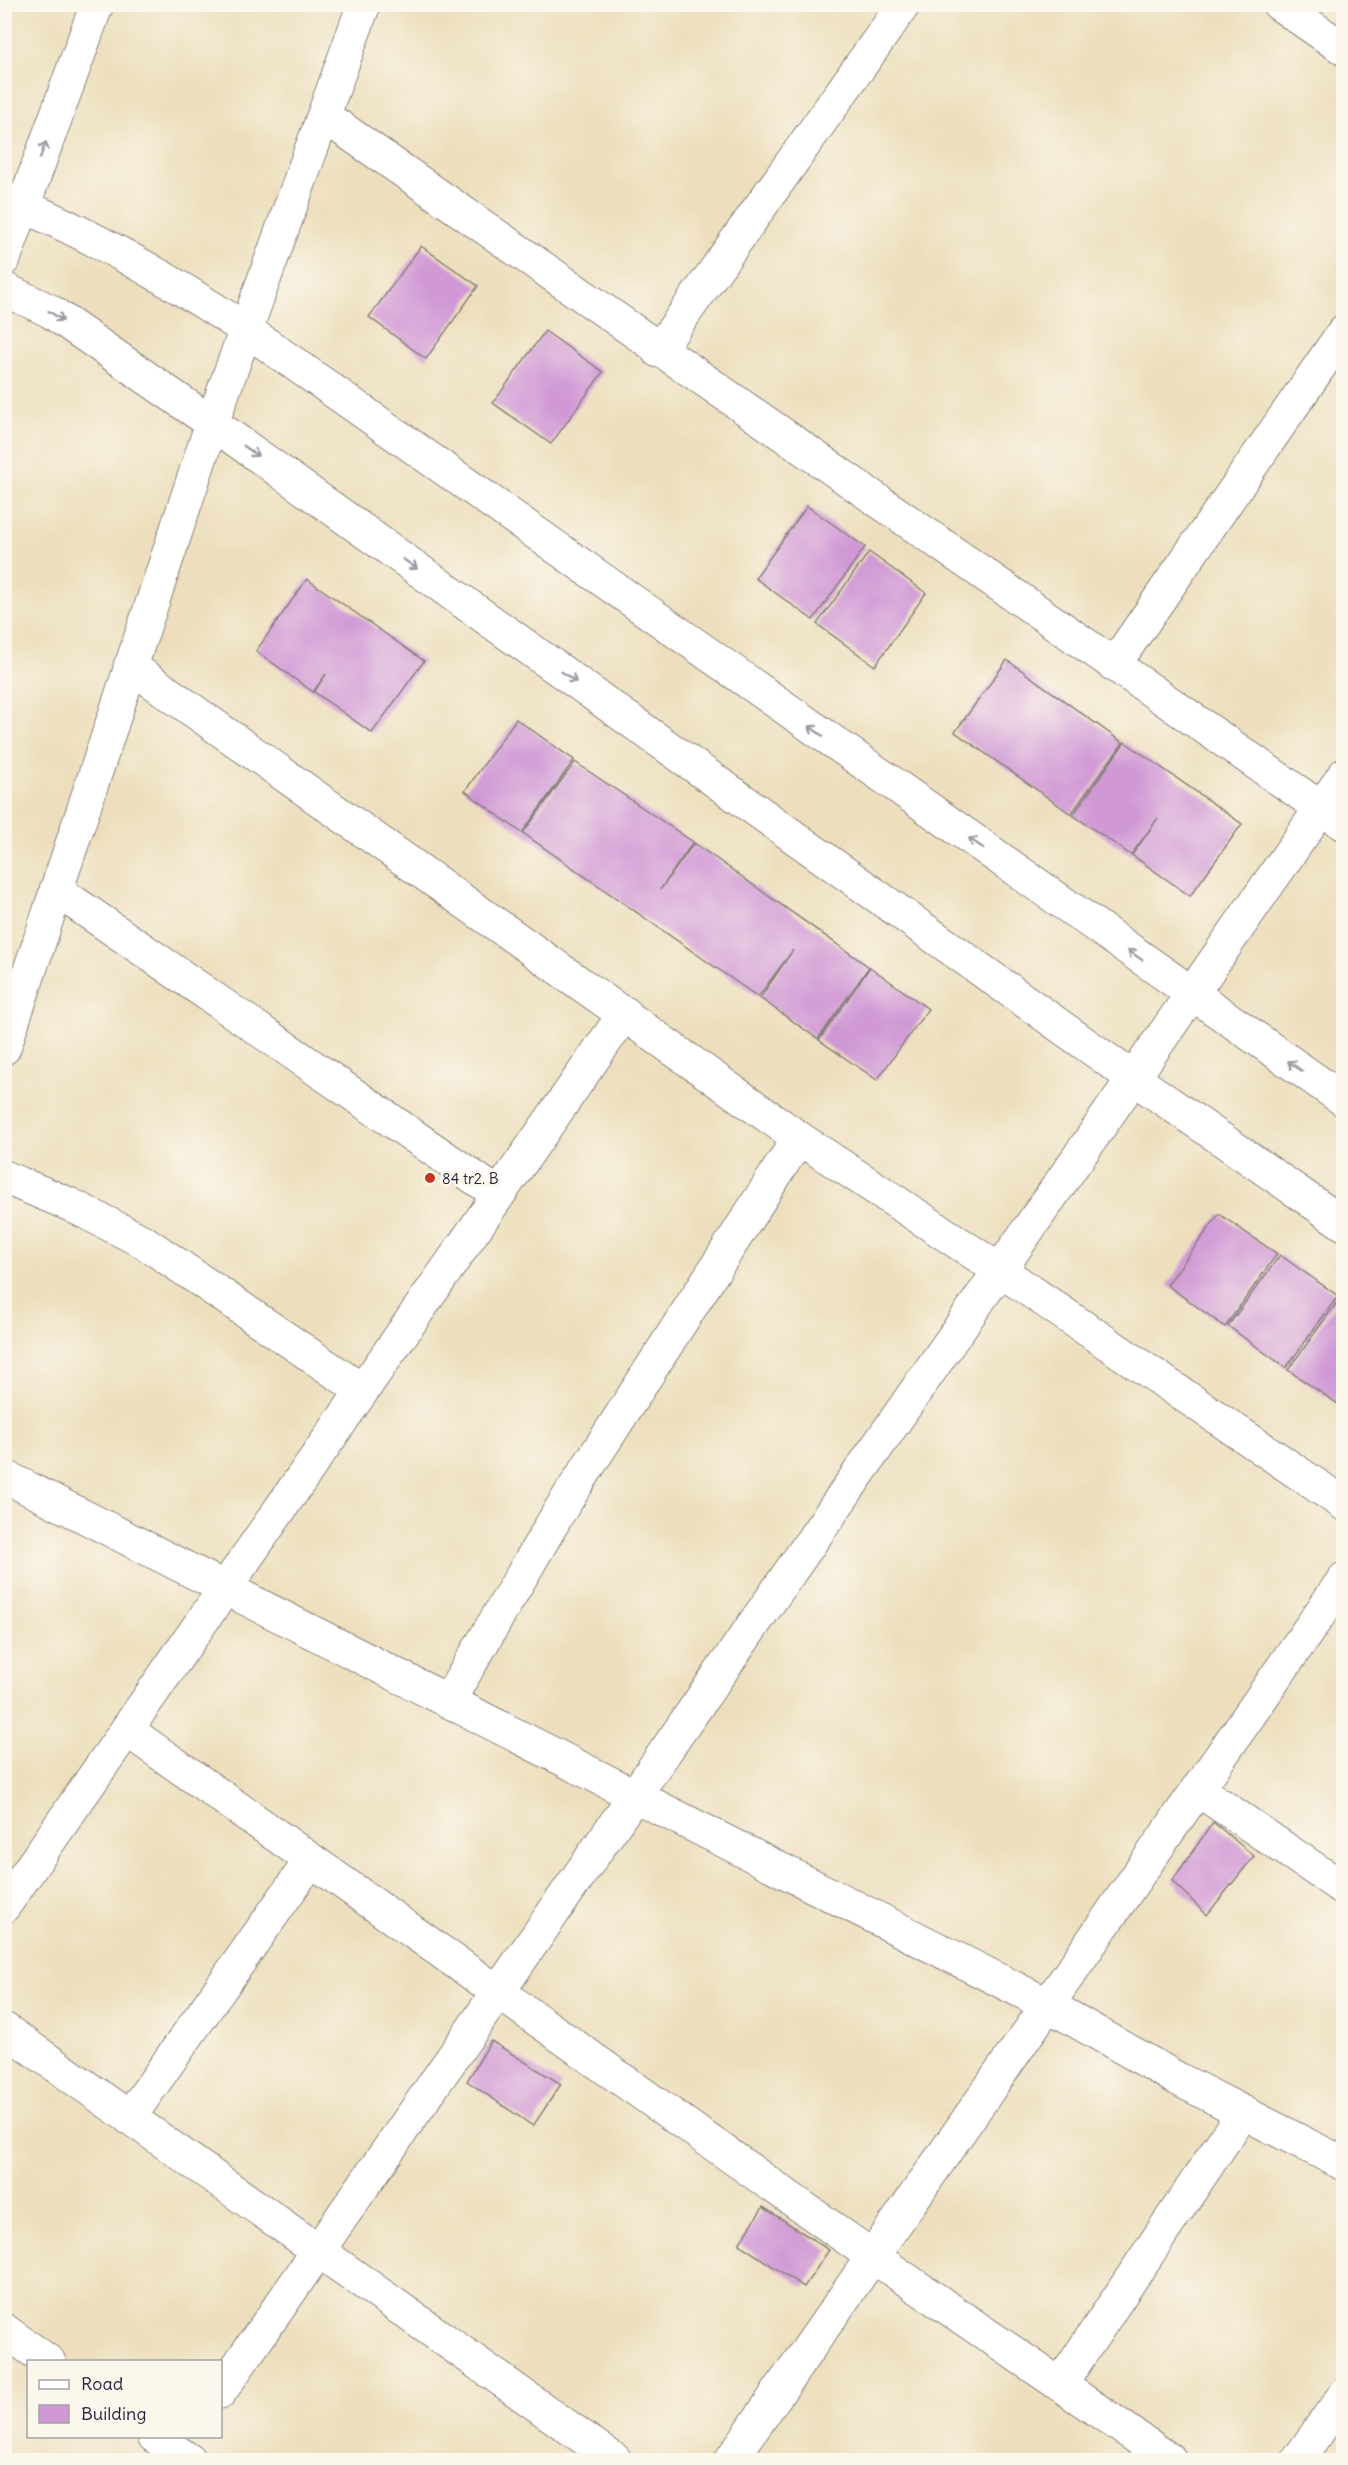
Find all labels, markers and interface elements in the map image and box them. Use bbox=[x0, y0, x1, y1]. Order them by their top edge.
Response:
one-way arrow bbox=[39, 141, 50, 160]
one-way arrow bbox=[48, 310, 64, 322]
one-way arrow bbox=[242, 445, 259, 457]
one-way arrow bbox=[401, 558, 417, 570]
one-way arrow bbox=[560, 671, 576, 683]
one-way arrow bbox=[809, 725, 825, 737]
one-way arrow bbox=[968, 837, 984, 849]
one-way arrow bbox=[1128, 949, 1144, 961]
one-way arrow bbox=[1288, 1060, 1304, 1072]
place label: 84 tr2. B bbox=[442, 1169, 499, 1188]
marker: 84 tr2. B bbox=[423, 1171, 437, 1185]
legend bbox=[27, 2360, 222, 2438]
text: Road bbox=[81, 2372, 124, 2395]
text: Building bbox=[81, 2402, 146, 2425]

